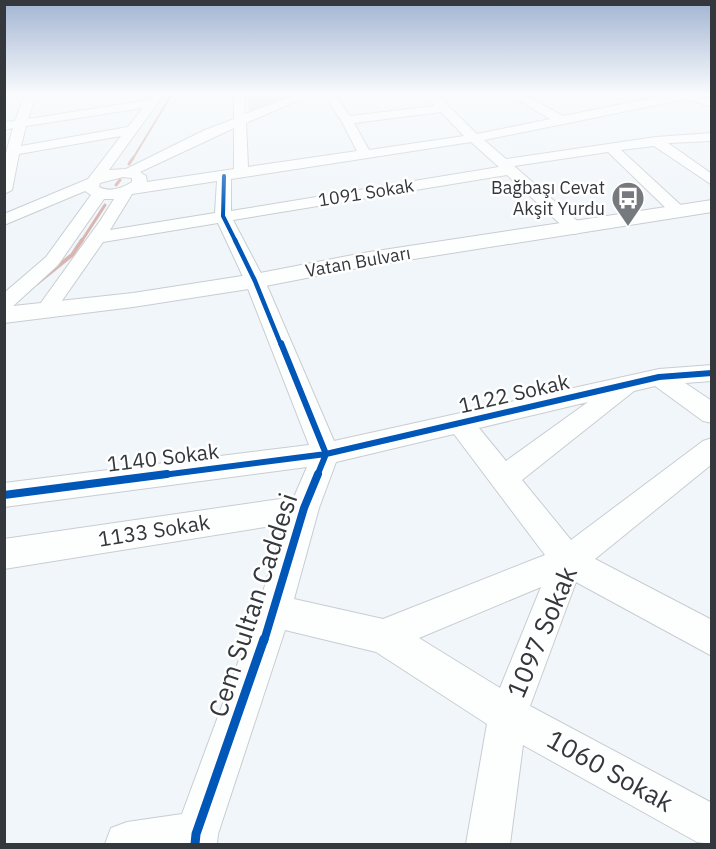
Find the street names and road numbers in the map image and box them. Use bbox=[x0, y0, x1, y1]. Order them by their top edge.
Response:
street label: 1091 Sokak bbox=[316, 174, 416, 211]
street label: Vatan Bulvarı bbox=[303, 241, 412, 282]
street label: 1122 Sokak bbox=[456, 367, 572, 419]
street label: 1140 Sokak bbox=[105, 436, 220, 478]
street label: Cem Sultan Caddesi bbox=[200, 488, 304, 721]
street label: 1133 Sokak bbox=[96, 507, 212, 553]
street label: 1097 Sokak bbox=[498, 561, 584, 702]
street label: 1060 Sokak bbox=[541, 721, 680, 819]

